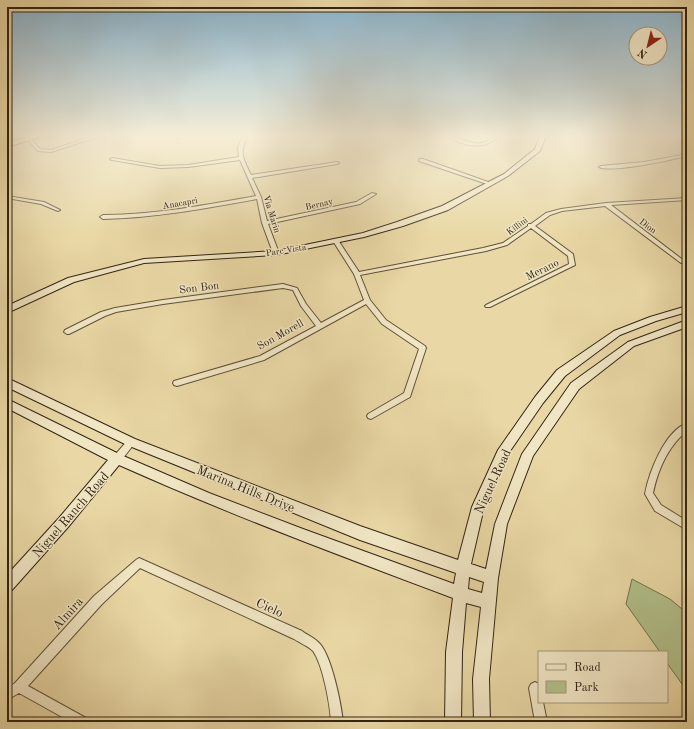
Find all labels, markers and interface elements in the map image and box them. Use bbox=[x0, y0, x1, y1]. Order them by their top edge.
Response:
north arrow bbox=[628, 26, 668, 66]
text: N bbox=[636, 46, 650, 60]
street label: Via Marin bbox=[262, 194, 282, 234]
street label: Anacapri bbox=[162, 196, 199, 211]
street label: Bernay bbox=[304, 197, 334, 212]
street label: Killini bbox=[505, 215, 530, 237]
street label: Dion bbox=[637, 217, 658, 236]
street label: Parc Vista bbox=[265, 243, 307, 258]
street label: Merano bbox=[524, 258, 561, 283]
street label: Son Bon bbox=[179, 281, 220, 296]
street label: Son Morell bbox=[256, 318, 306, 353]
street label: Niguel Road bbox=[473, 447, 514, 516]
street label: Marina Hills Drive bbox=[195, 464, 296, 515]
street label: Niguel Ranch Road bbox=[31, 470, 112, 560]
street label: Almira bbox=[50, 595, 86, 633]
street label: Cielo bbox=[254, 597, 285, 620]
legend bbox=[538, 651, 668, 703]
text: Road bbox=[574, 662, 601, 674]
text: Park bbox=[574, 682, 599, 694]

